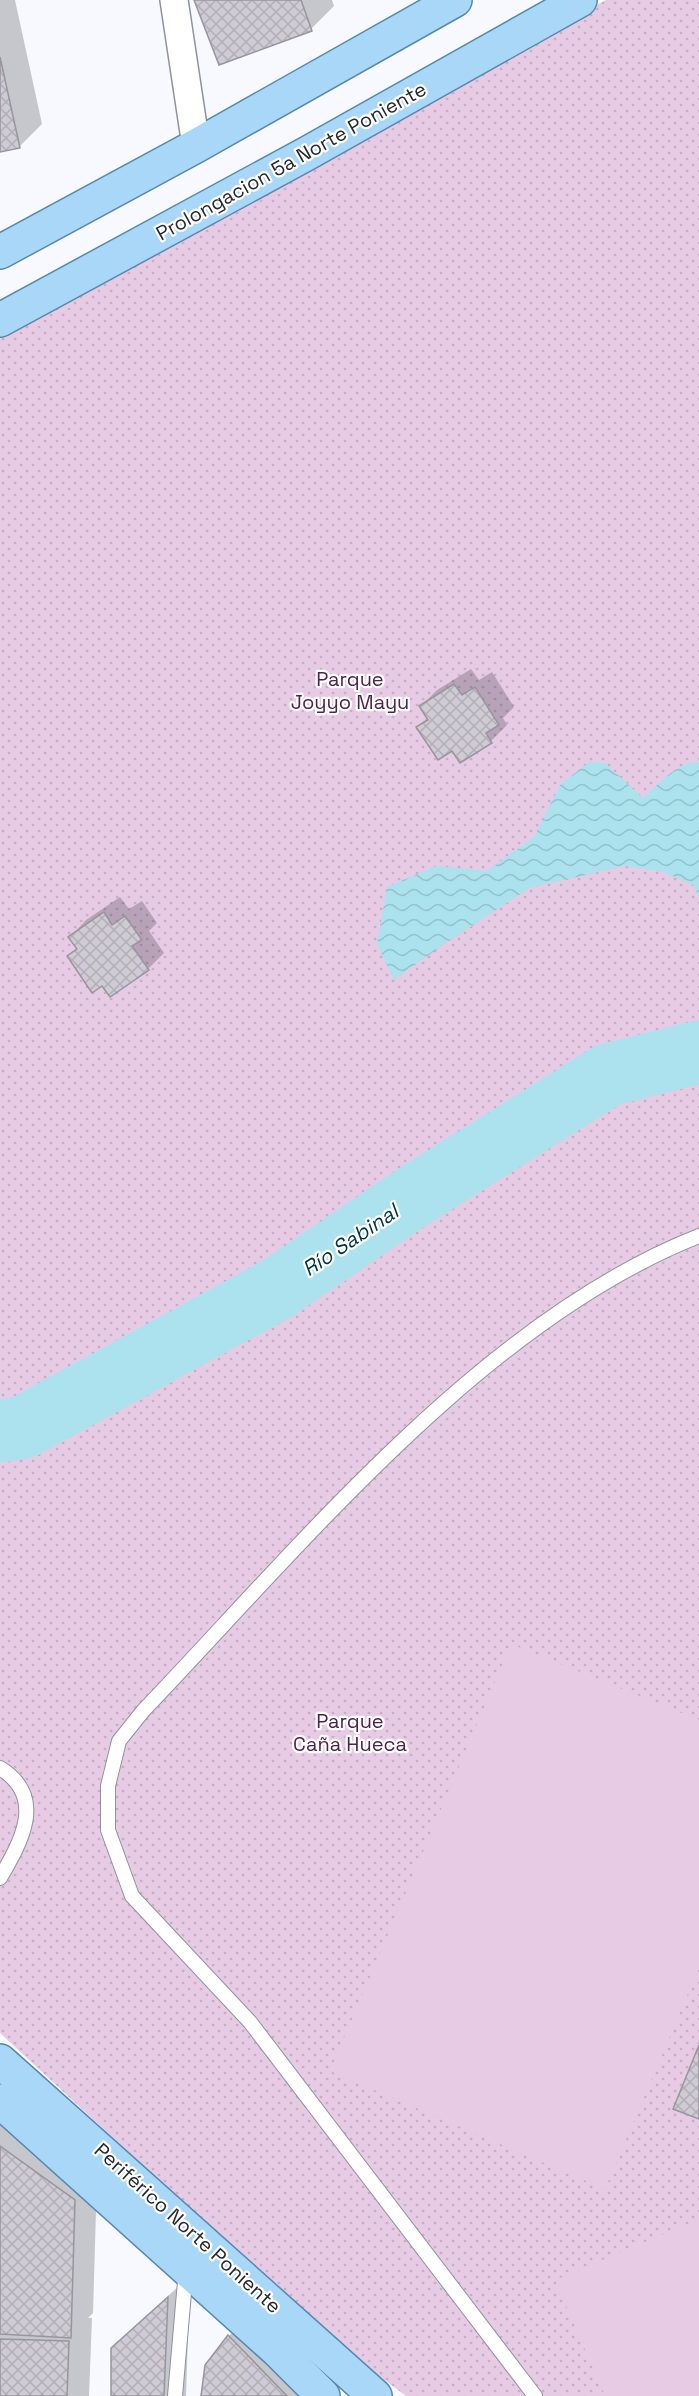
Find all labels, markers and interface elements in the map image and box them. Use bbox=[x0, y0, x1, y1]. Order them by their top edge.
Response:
street label: Prolongacion 5a Norte Poniente bbox=[151, 76, 431, 246]
park label: Parque Joyyo Mayu bbox=[291, 666, 409, 715]
water label: Río Sabinal bbox=[297, 1196, 406, 1282]
park label: Parque Caña Hueca bbox=[293, 1708, 407, 1757]
street label: Periférico Norte Poniente bbox=[89, 2137, 287, 2319]

